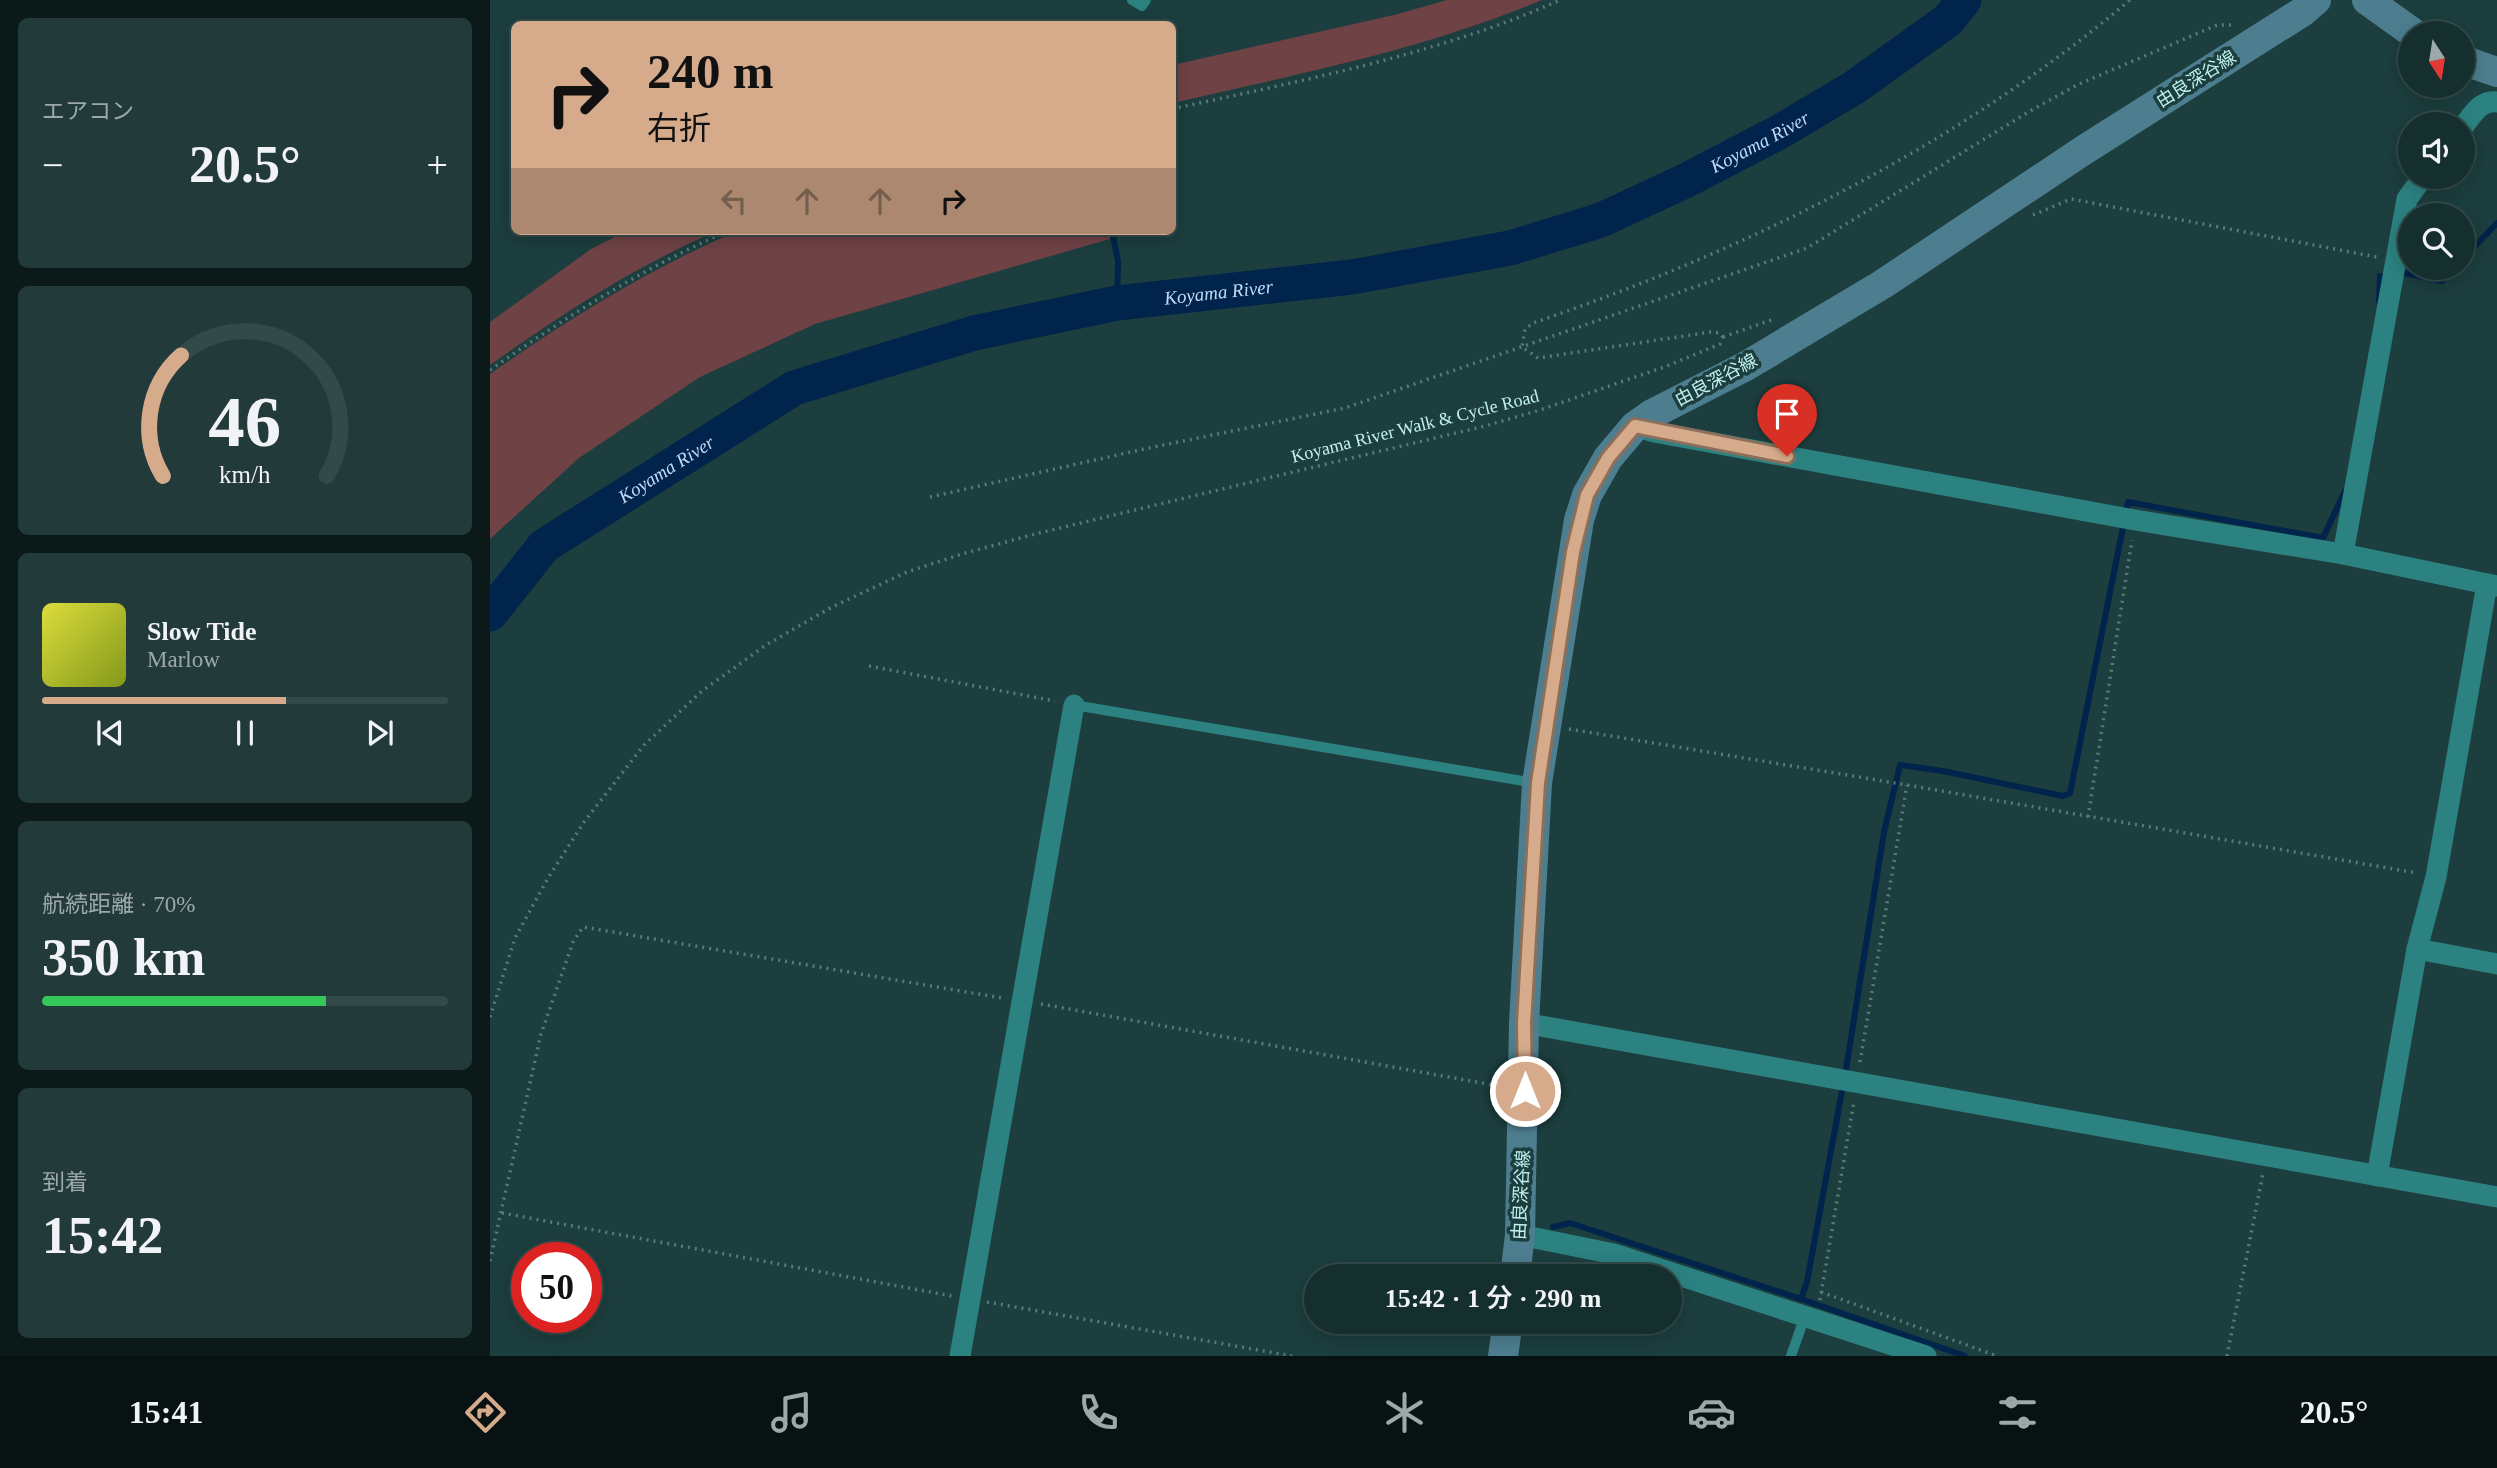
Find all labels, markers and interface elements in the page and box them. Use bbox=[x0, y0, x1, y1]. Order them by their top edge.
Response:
north arrow bbox=[2398, 21, 2474, 98]
map controls bbox=[2398, 21, 2475, 280]
text: 240 m bbox=[647, 44, 774, 99]
street label: 由良深谷線 bbox=[2153, 47, 2239, 111]
icon: right bbox=[532, 49, 623, 140]
text: エアコン bbox=[42, 99, 134, 124]
water label: Koyama River bbox=[1706, 106, 1813, 178]
text: 右折 bbox=[647, 110, 711, 146]
button: sound bbox=[2398, 112, 2475, 189]
text: 20.5° bbox=[189, 136, 301, 193]
text: − bbox=[42, 144, 63, 186]
text: + bbox=[427, 144, 448, 186]
icon: left bbox=[715, 182, 753, 220]
icon: ahead bbox=[788, 182, 826, 220]
icon: ahead bbox=[861, 182, 899, 220]
icon: right bbox=[934, 182, 972, 220]
button: search bbox=[2398, 203, 2475, 280]
water label: Koyama River bbox=[1162, 276, 1275, 309]
street label: 由良深谷線 bbox=[1672, 350, 1760, 410]
text: 46 bbox=[209, 382, 281, 463]
pin bbox=[1757, 384, 1817, 456]
street label: Koyama River Walk & Cycle Road bbox=[1289, 385, 1541, 467]
icon: arrive bbox=[1768, 395, 1806, 433]
water label: Koyama River bbox=[613, 431, 718, 508]
text: km/h bbox=[219, 461, 271, 488]
text: Slow Tide bbox=[147, 617, 257, 646]
text: Marlow bbox=[147, 647, 220, 672]
icon: previous bbox=[91, 714, 129, 752]
icon: pause bbox=[226, 714, 264, 752]
icon: next bbox=[361, 714, 399, 752]
text: 航続距離 · 70% bbox=[42, 892, 195, 917]
text: 350 km bbox=[42, 929, 205, 986]
position arrow bbox=[1488, 1054, 1562, 1128]
street label: 由良深谷線 bbox=[1509, 1150, 1533, 1240]
text: 到着 bbox=[42, 1170, 88, 1195]
text: 15:42 bbox=[42, 1207, 163, 1264]
speed limit sign: 50 bbox=[511, 1242, 602, 1333]
text: 15:42 · 1 分 · 290 m bbox=[1385, 1284, 1601, 1313]
icon: directions bbox=[461, 1388, 510, 1437]
icon: music bbox=[767, 1388, 816, 1437]
icon: phone bbox=[1074, 1388, 1123, 1437]
icon: climate bbox=[1380, 1388, 1429, 1437]
icon: car bbox=[1687, 1388, 1736, 1437]
icon: filters bbox=[1993, 1388, 2042, 1437]
text: 15:41 bbox=[129, 1394, 203, 1430]
text: 20.5° bbox=[2299, 1394, 2368, 1430]

